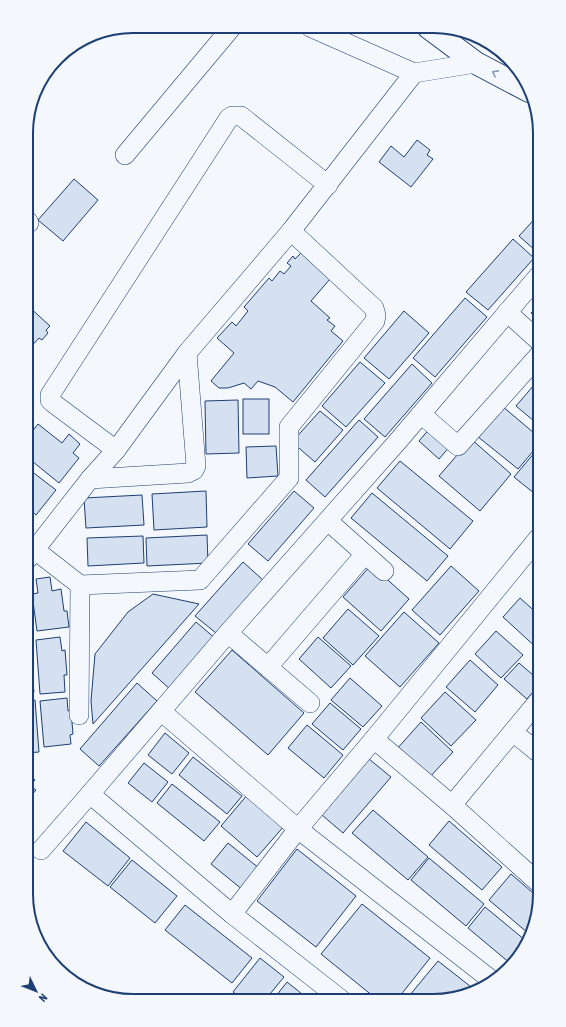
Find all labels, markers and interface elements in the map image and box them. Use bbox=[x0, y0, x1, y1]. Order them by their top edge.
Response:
one-way arrow bbox=[492, 70, 499, 77]
north arrow bbox=[16, 971, 56, 1011]
text: N bbox=[37, 991, 50, 1004]

